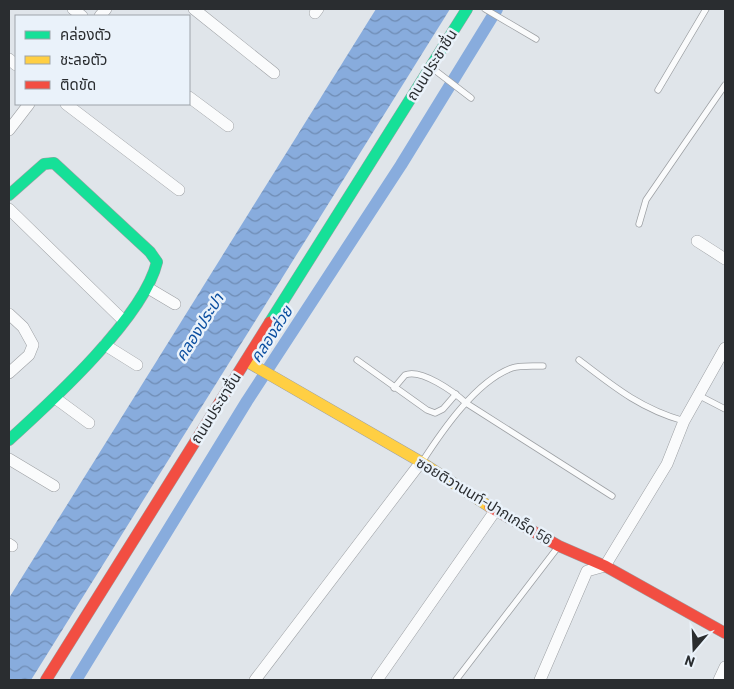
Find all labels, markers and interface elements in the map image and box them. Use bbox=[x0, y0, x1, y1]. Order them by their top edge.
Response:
legend bbox=[15, 15, 190, 105]
text: คล่องตัว bbox=[60, 25, 111, 43]
street label: ถนนประชาชื่น bbox=[401, 25, 460, 103]
text: ชะลอตัว bbox=[60, 50, 107, 68]
text: ติดขัด bbox=[60, 75, 96, 93]
water label: คลองประปา bbox=[170, 288, 228, 364]
water label: คลองส่วย bbox=[245, 301, 297, 365]
street label: ถนนประชาชื่น bbox=[185, 368, 244, 446]
street label: ซอยติวานนท์-ปากเกร็ด 56 bbox=[413, 453, 556, 548]
north arrow bbox=[669, 624, 719, 674]
text: N bbox=[682, 652, 697, 671]

